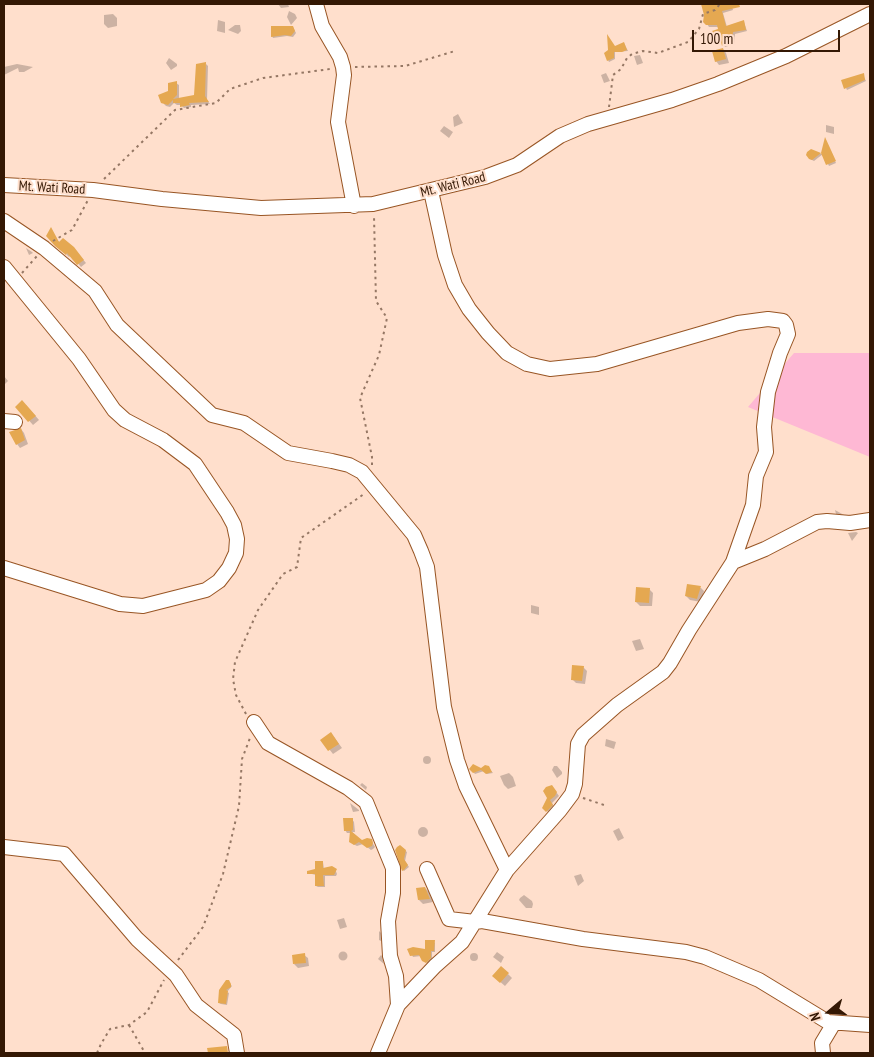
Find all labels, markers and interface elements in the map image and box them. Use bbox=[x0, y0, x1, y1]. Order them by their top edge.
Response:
scale bar bbox=[694, 20, 842, 52]
text: 100 m bbox=[700, 29, 733, 48]
street label: Mt. Wati Road bbox=[419, 169, 487, 201]
street label: Mt. Wati Road bbox=[18, 178, 86, 198]
north arrow bbox=[804, 987, 854, 1037]
text: N bbox=[805, 1010, 824, 1023]

